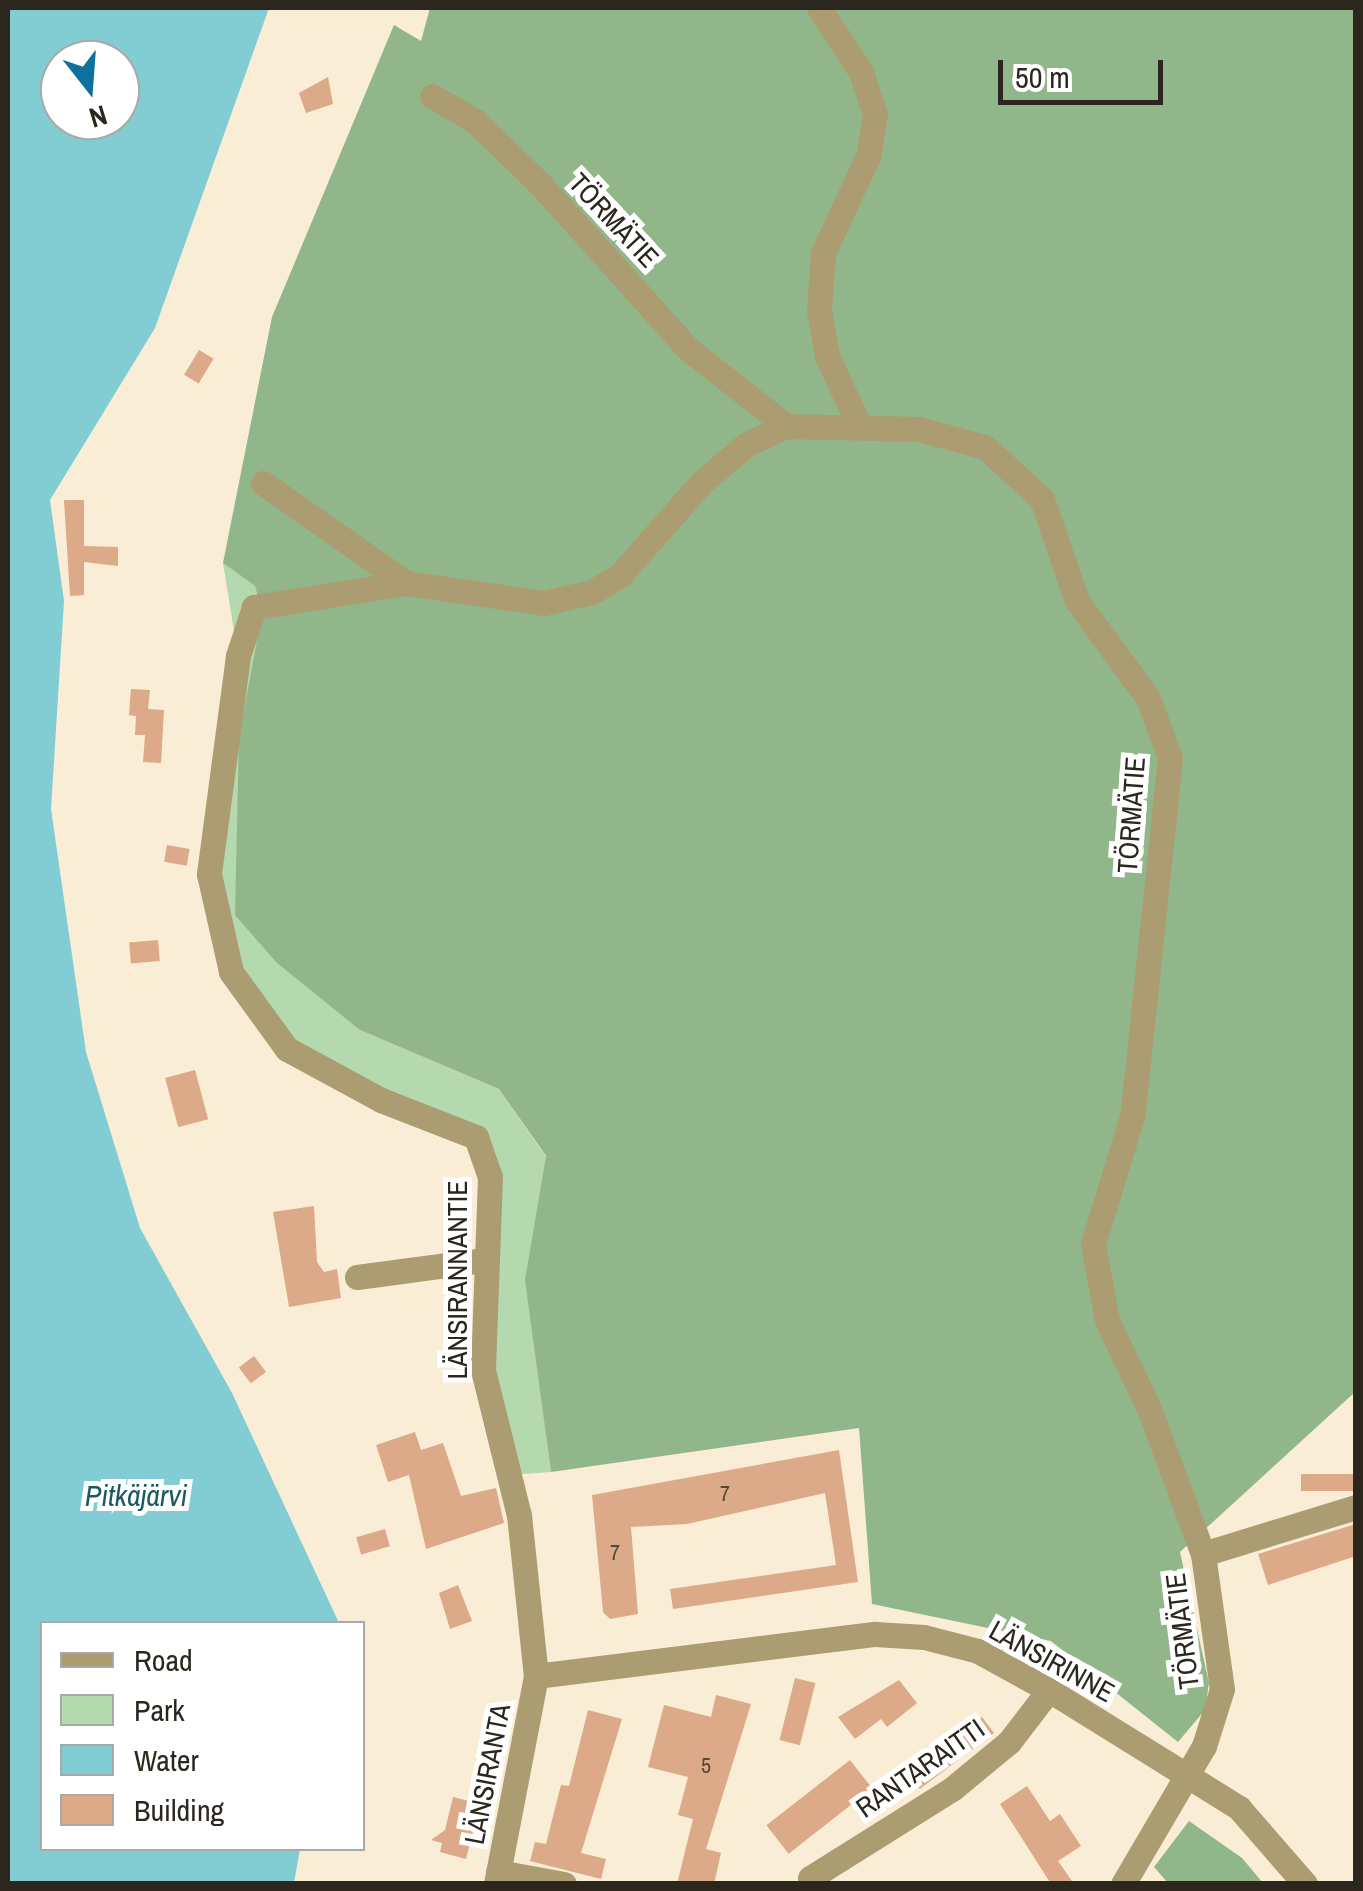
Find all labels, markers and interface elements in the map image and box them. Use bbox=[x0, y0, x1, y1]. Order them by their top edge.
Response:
north arrow bbox=[40, 40, 140, 140]
scale bar bbox=[1003, 40, 1168, 102]
text: 50 m bbox=[1015, 57, 1070, 97]
text: N bbox=[85, 96, 112, 137]
street label: TÖRMÄTIE bbox=[562, 166, 666, 274]
street label: TÖRMÄTIE bbox=[1110, 756, 1152, 874]
street label: LÄNSIRANNANTIE bbox=[440, 1180, 474, 1380]
water label: Pitkäjärvi bbox=[85, 1477, 187, 1513]
house number: 7 bbox=[720, 1481, 730, 1507]
house number: 7 bbox=[610, 1540, 620, 1566]
street label: TÖRMÄTIE bbox=[1158, 1571, 1206, 1691]
street label: LÄNSIRINNE bbox=[984, 1613, 1120, 1709]
legend bbox=[40, 1621, 365, 1851]
text: Road bbox=[134, 1640, 193, 1680]
text: Park bbox=[134, 1690, 185, 1730]
street label: LÄNSIRANTA bbox=[457, 1701, 517, 1847]
street label: RANTARAITTI bbox=[849, 1712, 991, 1824]
text: Water bbox=[134, 1740, 199, 1780]
house number: 5 bbox=[701, 1753, 711, 1779]
text: Building bbox=[134, 1790, 224, 1830]

